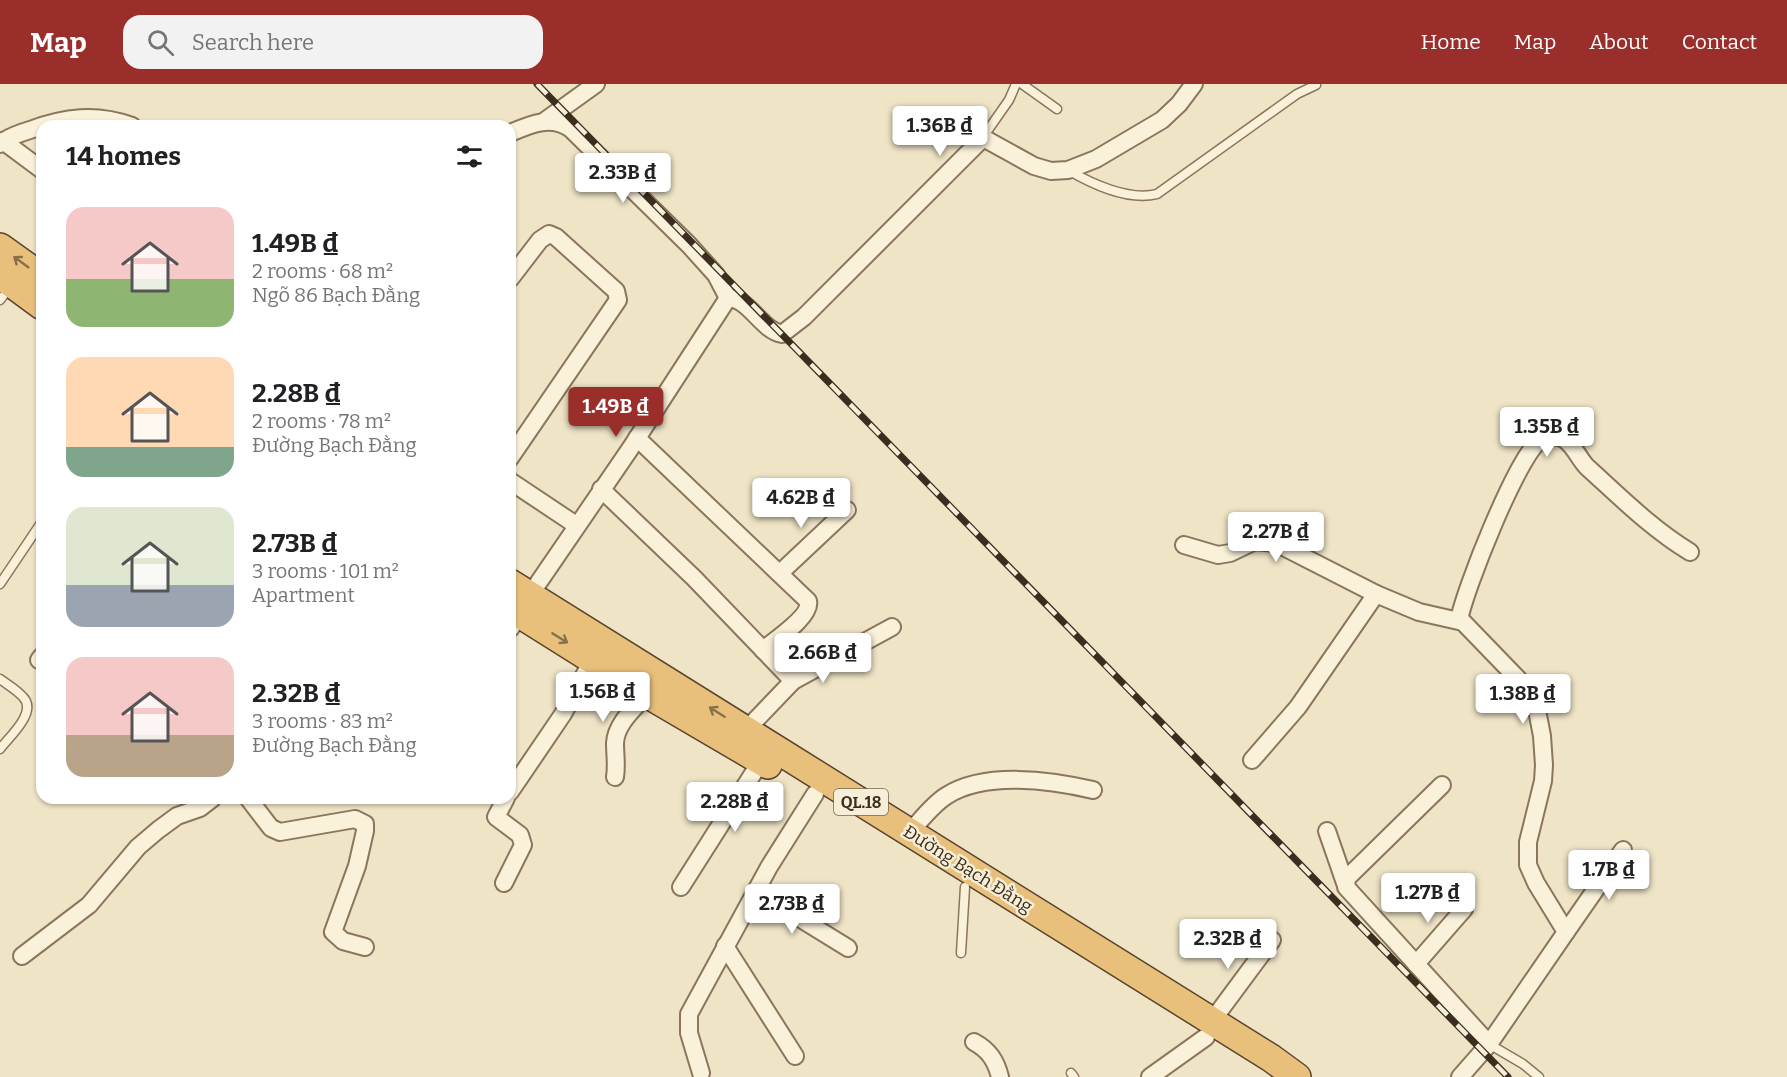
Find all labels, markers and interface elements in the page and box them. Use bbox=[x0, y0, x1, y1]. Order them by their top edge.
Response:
search box bbox=[123, 15, 543, 69]
text: Map bbox=[30, 26, 87, 59]
icon: search bbox=[144, 26, 177, 59]
text: Search here bbox=[192, 29, 314, 56]
text: Home bbox=[1421, 29, 1481, 55]
text: Map bbox=[1514, 29, 1556, 55]
text: About bbox=[1589, 29, 1649, 55]
text: Contact bbox=[1682, 29, 1757, 55]
pin: 1.36B ₫ bbox=[885, 106, 995, 157]
text: 1.36B ₫ bbox=[906, 113, 974, 137]
icon: filters bbox=[453, 140, 486, 173]
text: 14 homes bbox=[66, 141, 181, 172]
pin: 2.33B ₫ bbox=[568, 153, 678, 204]
text: 2.33B ₫ bbox=[589, 160, 657, 184]
text: 1.49B ₫ bbox=[252, 228, 339, 259]
icon: home bbox=[114, 231, 186, 303]
one-way arrow bbox=[13, 256, 29, 269]
text: 2 rooms · 68 m² bbox=[252, 259, 393, 283]
text: Ngõ 86 Bạch Đằng bbox=[252, 283, 420, 307]
text: 2.28B ₫ bbox=[252, 378, 342, 409]
icon: home bbox=[114, 381, 186, 453]
pin: 1.49B ₫ bbox=[561, 387, 671, 438]
text: 1.49B ₫ bbox=[582, 394, 650, 418]
pin: 1.35B ₫ bbox=[1492, 407, 1602, 458]
text: 2 rooms · 78 m² bbox=[252, 409, 391, 433]
text: 1.35B ₫ bbox=[1514, 414, 1580, 438]
text: Đường Bạch Đằng bbox=[252, 433, 417, 457]
pin: 4.62B ₫ bbox=[746, 478, 856, 529]
text: 4.62B ₫ bbox=[766, 485, 836, 509]
pin: 2.27B ₫ bbox=[1221, 512, 1331, 563]
text: 2.27B ₫ bbox=[1242, 519, 1310, 543]
text: 2.73B ₫ bbox=[252, 528, 339, 559]
icon: home bbox=[114, 531, 186, 603]
text: 3 rooms · 101 m² bbox=[252, 559, 399, 583]
text: Apartment bbox=[252, 583, 355, 607]
one-way arrow bbox=[551, 633, 568, 645]
pin: 2.66B ₫ bbox=[768, 633, 878, 684]
text: 2.66B ₫ bbox=[788, 640, 858, 664]
pin: 1.56B ₫ bbox=[548, 672, 658, 723]
pin: 1.38B ₫ bbox=[1468, 674, 1578, 725]
text: 2.32B ₫ bbox=[252, 678, 342, 709]
text: 1.56B ₫ bbox=[570, 679, 636, 703]
icon: home bbox=[114, 681, 186, 753]
text: 1.38B ₫ bbox=[1490, 681, 1556, 705]
one-way arrow bbox=[709, 706, 726, 718]
text: 3 rooms · 83 m² bbox=[252, 709, 393, 733]
text: Đường Bạch Đằng bbox=[252, 733, 417, 757]
pin: 2.28B ₫ bbox=[680, 782, 790, 833]
text: 2.28B ₫ bbox=[700, 789, 770, 813]
road number: QL.18 bbox=[834, 789, 888, 815]
street label: Đường Bạch Đằng bbox=[899, 820, 1037, 918]
pin: 1.7B ₫ bbox=[1560, 850, 1658, 901]
text: 1.7B ₫ bbox=[1582, 857, 1636, 881]
pin: 1.27B ₫ bbox=[1373, 873, 1483, 924]
text: 1.27B ₫ bbox=[1395, 880, 1461, 904]
pin: 2.73B ₫ bbox=[737, 884, 847, 935]
text: 2.73B ₫ bbox=[759, 891, 825, 915]
pin: 2.32B ₫ bbox=[1173, 919, 1283, 970]
text: 2.32B ₫ bbox=[1194, 926, 1262, 950]

